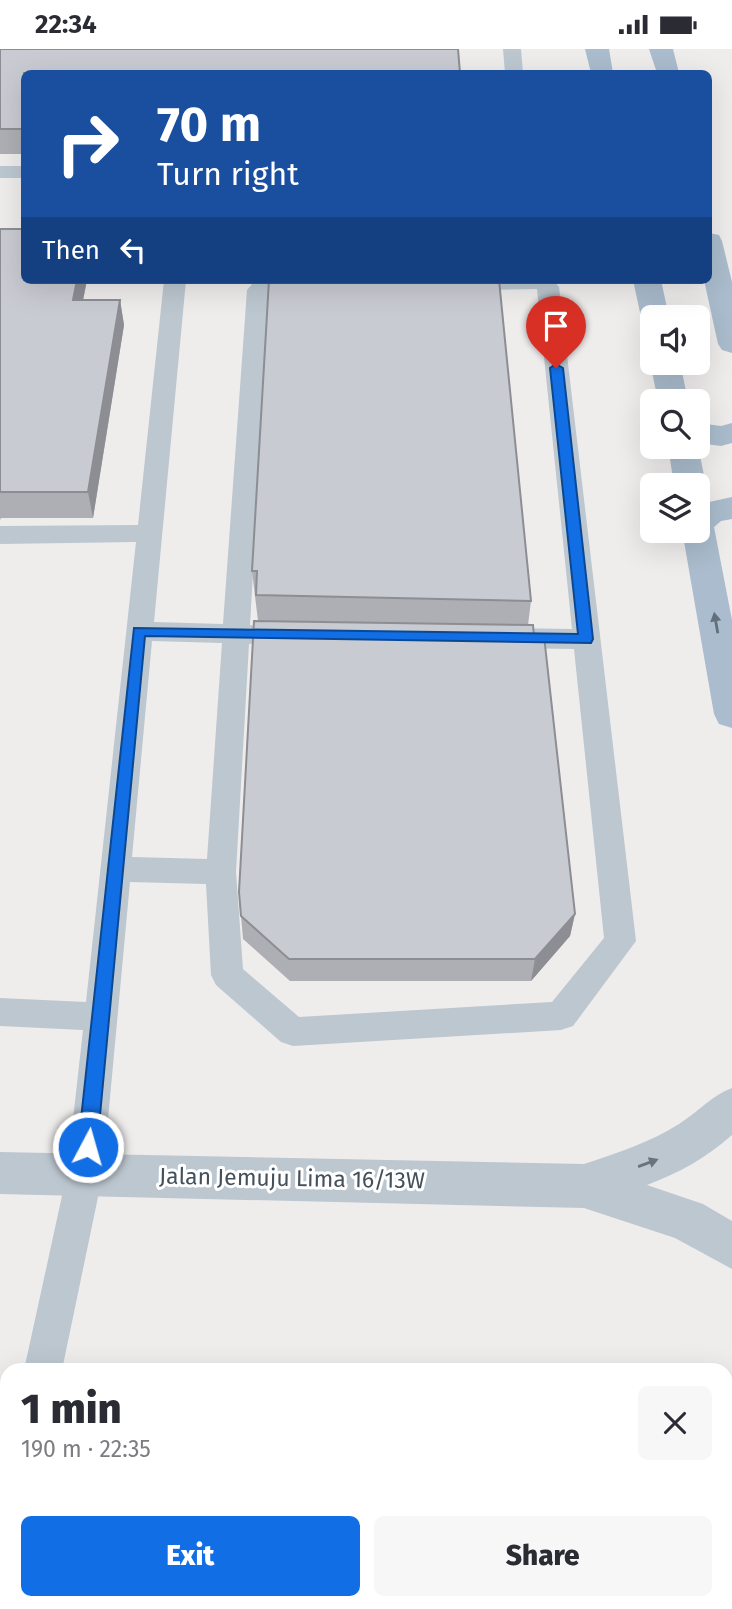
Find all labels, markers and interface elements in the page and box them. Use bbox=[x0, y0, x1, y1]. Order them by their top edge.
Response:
text: 22:34 bbox=[35, 9, 97, 40]
text: 70 m bbox=[157, 95, 261, 154]
icon: right bbox=[42, 98, 133, 189]
text: Turn right bbox=[157, 155, 299, 193]
icon: left bbox=[114, 231, 152, 269]
text: Then bbox=[42, 235, 100, 266]
pin bbox=[526, 296, 586, 368]
map controls bbox=[640, 305, 710, 543]
button: sound bbox=[640, 305, 710, 375]
icon: arrive bbox=[537, 307, 575, 345]
button: search bbox=[640, 389, 710, 459]
button: layers bbox=[640, 473, 710, 543]
one-way arrow bbox=[710, 612, 721, 634]
position arrow bbox=[51, 1110, 125, 1184]
one-way arrow bbox=[638, 1157, 659, 1168]
street label: Jalan Jemuju Lima 16/13W bbox=[159, 1162, 425, 1194]
text: 1 min bbox=[21, 1384, 122, 1434]
button: close bbox=[638, 1386, 712, 1460]
text: 190 m · 22:35 bbox=[21, 1435, 151, 1463]
button: Exit bbox=[21, 1516, 360, 1596]
button: Share bbox=[374, 1516, 712, 1596]

